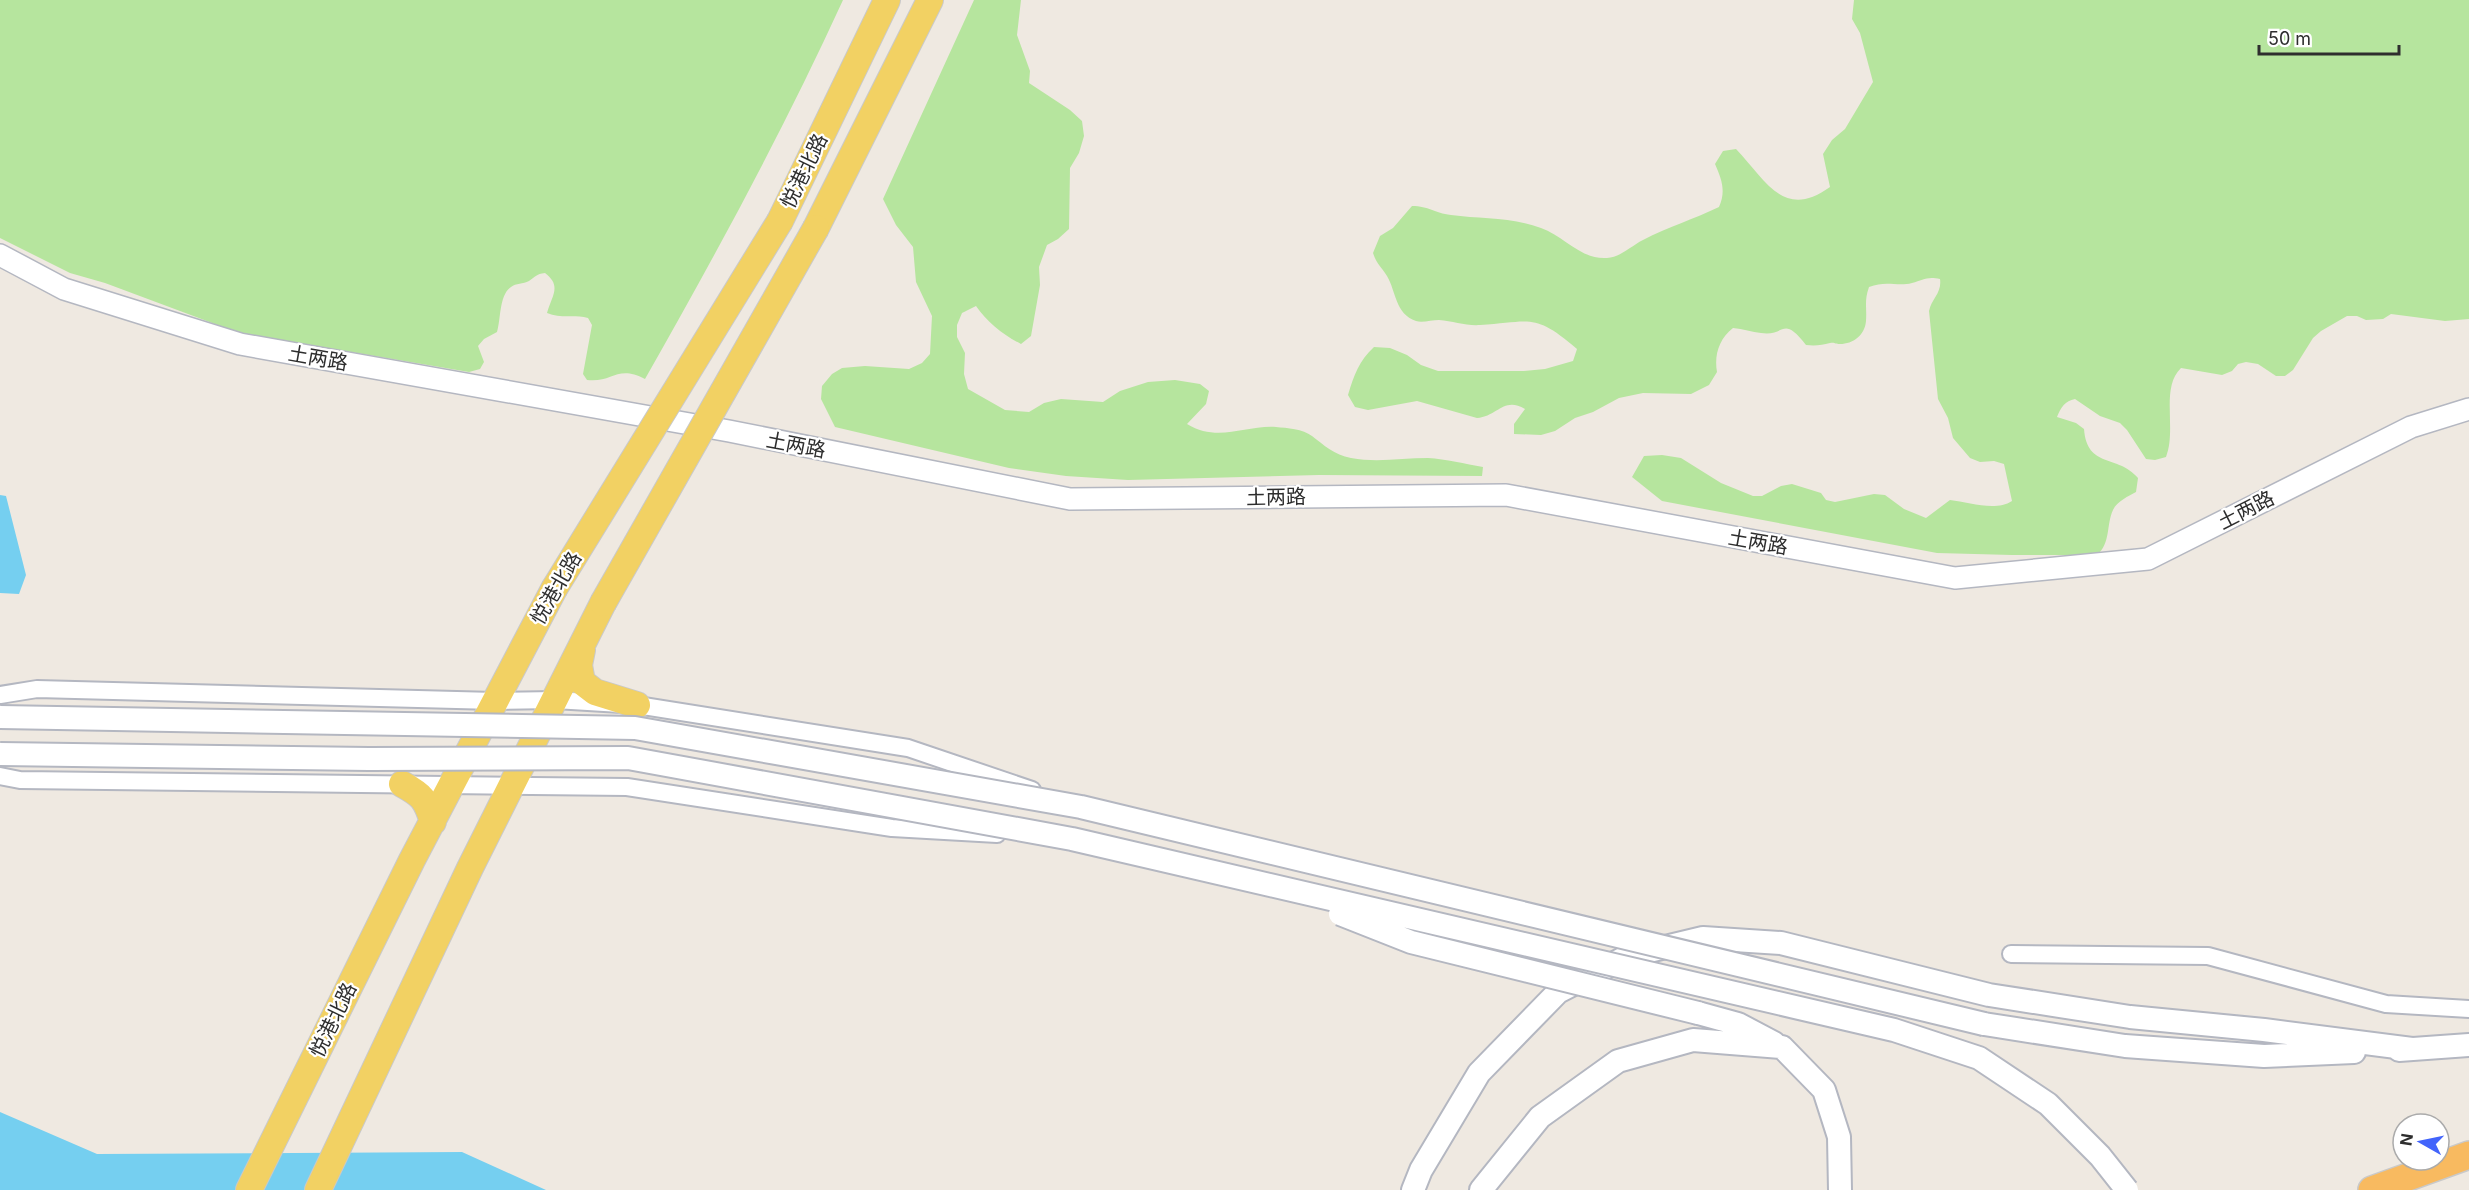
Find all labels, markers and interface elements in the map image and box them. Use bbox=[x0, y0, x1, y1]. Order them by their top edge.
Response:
scale bar bbox=[2259, 18, 2398, 56]
text: 50 m bbox=[2268, 28, 2311, 49]
street label: 悦港北路 bbox=[776, 130, 832, 212]
street label: 土两路 bbox=[286, 341, 350, 375]
street label: 土两路 bbox=[764, 427, 828, 463]
street label: 土两路 bbox=[1246, 484, 1306, 510]
street label: 土两路 bbox=[2214, 486, 2278, 534]
street label: 土两路 bbox=[1726, 525, 1790, 559]
street label: 悦港北路 bbox=[526, 547, 586, 629]
street label: 悦港北路 bbox=[305, 979, 361, 1061]
north arrow bbox=[2391, 1112, 2451, 1172]
text: N bbox=[2395, 1132, 2417, 1147]

